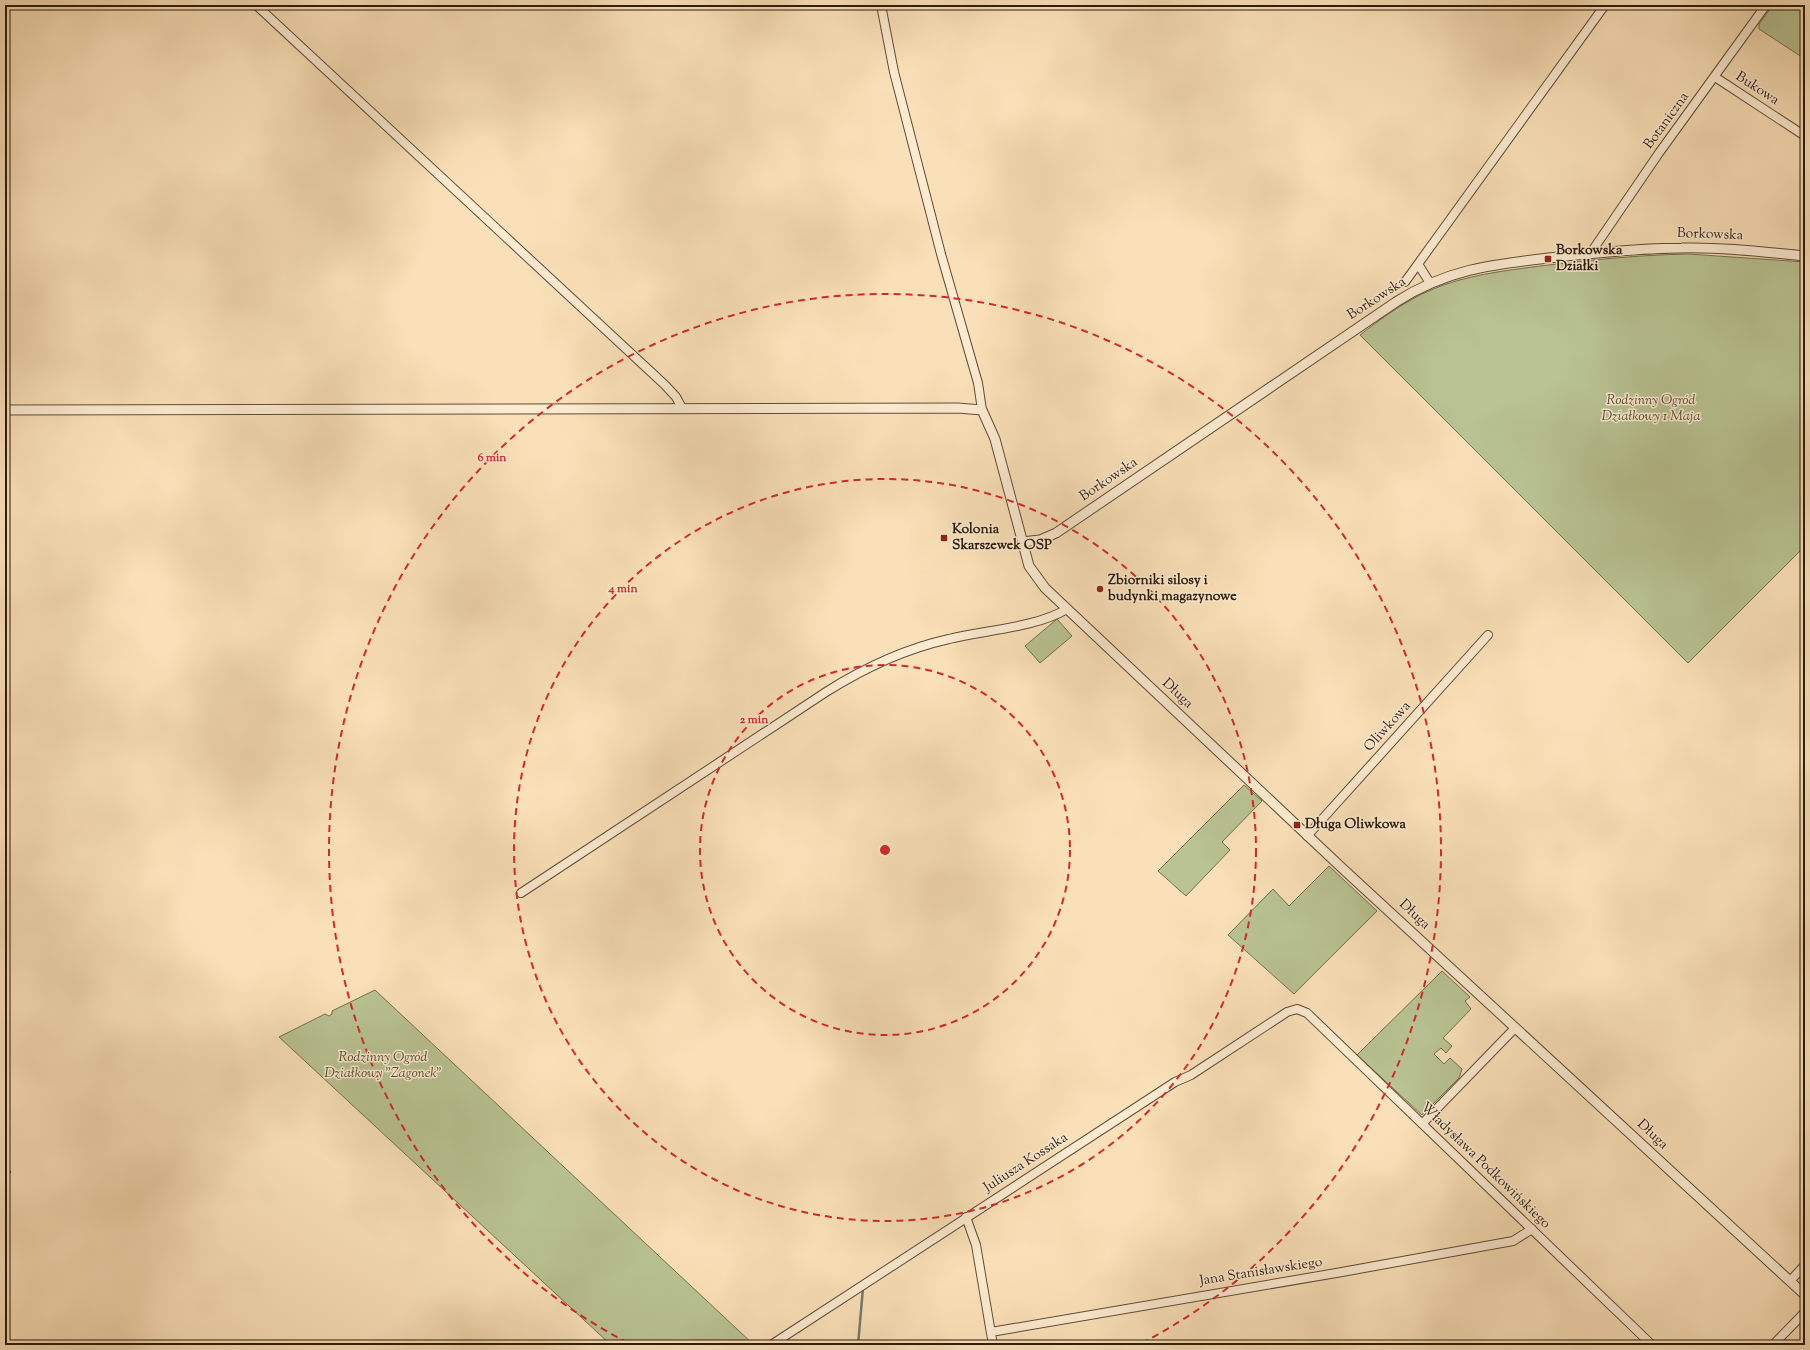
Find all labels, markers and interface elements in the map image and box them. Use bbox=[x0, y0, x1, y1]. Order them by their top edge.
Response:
street label: Bukowa bbox=[1731, 67, 1783, 111]
street label: Botaniczna bbox=[1639, 88, 1695, 154]
street label: Borkowska bbox=[1676, 224, 1744, 246]
place label: Borkowska Działki bbox=[1556, 241, 1623, 277]
marker: Borkowska Działki bbox=[1543, 254, 1553, 264]
street label: Borkowska bbox=[1344, 272, 1411, 325]
park label: Rodzinny Ogród Działkowy 1 Maja bbox=[1602, 391, 1700, 427]
text: 6 min bbox=[478, 449, 507, 467]
street label: Borkowska bbox=[1076, 453, 1143, 507]
place label: Kolonia Skarszewek OSP bbox=[952, 520, 1052, 556]
marker: Kolonia Skarszewek OSP bbox=[939, 533, 949, 543]
place label: Zbiorniki silosy i budynki magazynowe bbox=[1107, 571, 1237, 607]
text: 4 min bbox=[607, 580, 638, 598]
marker: Zbiorniki silosy i budynki magazynowe bbox=[1095, 584, 1105, 594]
street label: Długa bbox=[1157, 674, 1198, 714]
street label: Oliwkowa bbox=[1360, 697, 1416, 757]
text: 2 min bbox=[740, 711, 769, 729]
place label: Długa Oliwkowa bbox=[1305, 815, 1407, 835]
marker: Długa Oliwkowa bbox=[1292, 820, 1302, 830]
centre of rings bbox=[878, 843, 892, 857]
street label: Długa bbox=[1394, 895, 1435, 935]
park label: Rodzinny Ogród Działkowy "Zagonek" bbox=[324, 1048, 442, 1084]
street label: Władysława Podkowińskiego bbox=[1415, 1098, 1555, 1234]
street label: Długa bbox=[1632, 1115, 1673, 1155]
street label: Juliusza Kossaka bbox=[979, 1128, 1073, 1198]
street label: Jana Stanisławskiego bbox=[1197, 1252, 1324, 1292]

